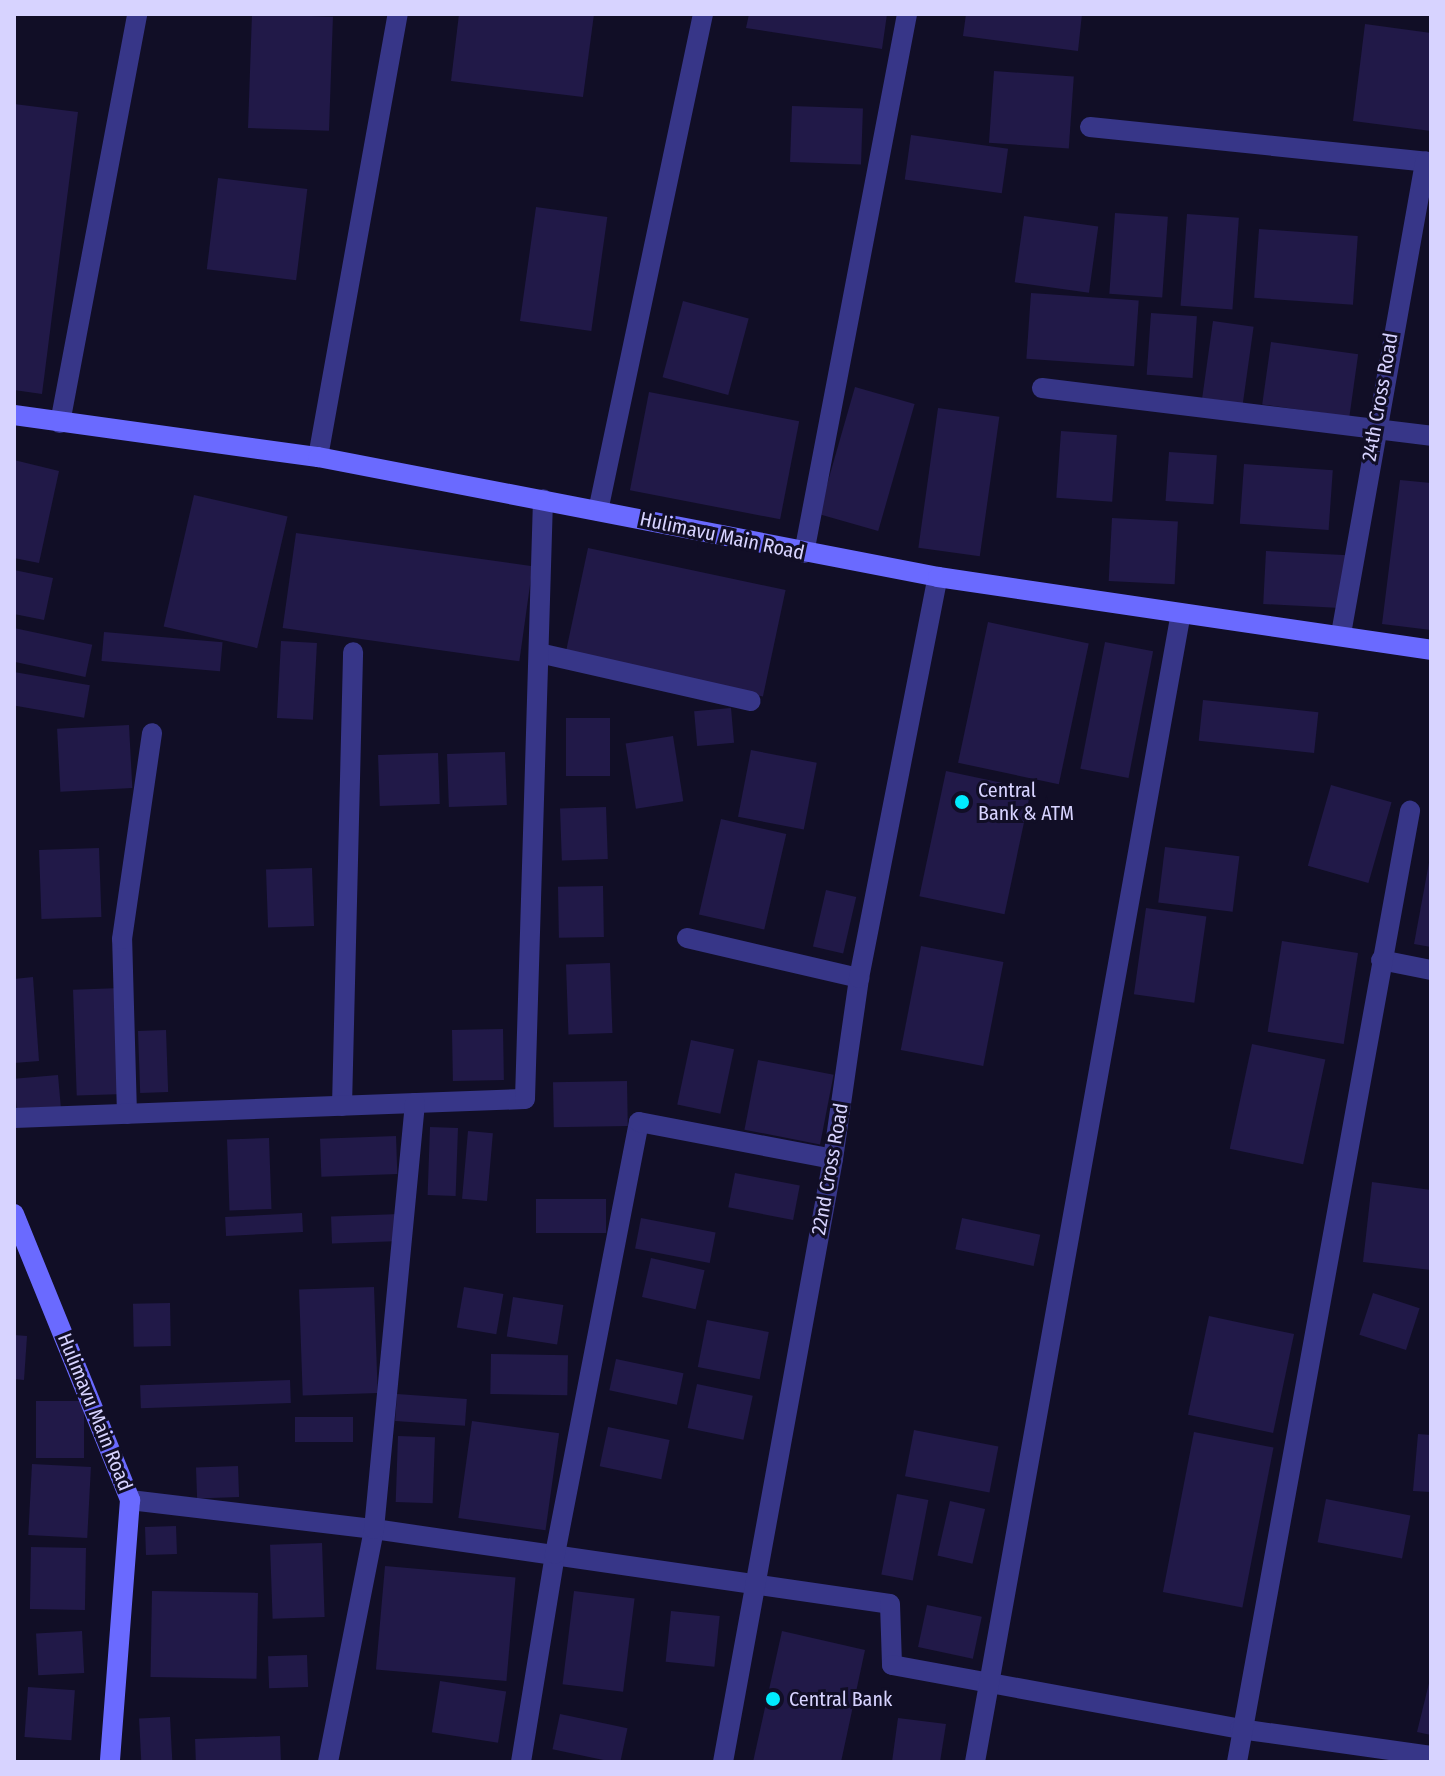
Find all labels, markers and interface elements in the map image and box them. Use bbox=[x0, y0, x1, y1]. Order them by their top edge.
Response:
street label: 24th Cross Road bbox=[1357, 331, 1403, 463]
street label: Hulimavu Main Road bbox=[638, 507, 806, 565]
place label: Central Bank & ATM bbox=[978, 778, 1074, 825]
marker: Central Bank & ATM bbox=[953, 793, 971, 811]
street label: 22nd Cross Road bbox=[807, 1101, 853, 1237]
street label: Hulimavu Main Road bbox=[52, 1330, 138, 1494]
place label: Central Bank bbox=[789, 1687, 892, 1711]
marker: Central Bank bbox=[764, 1690, 782, 1708]

